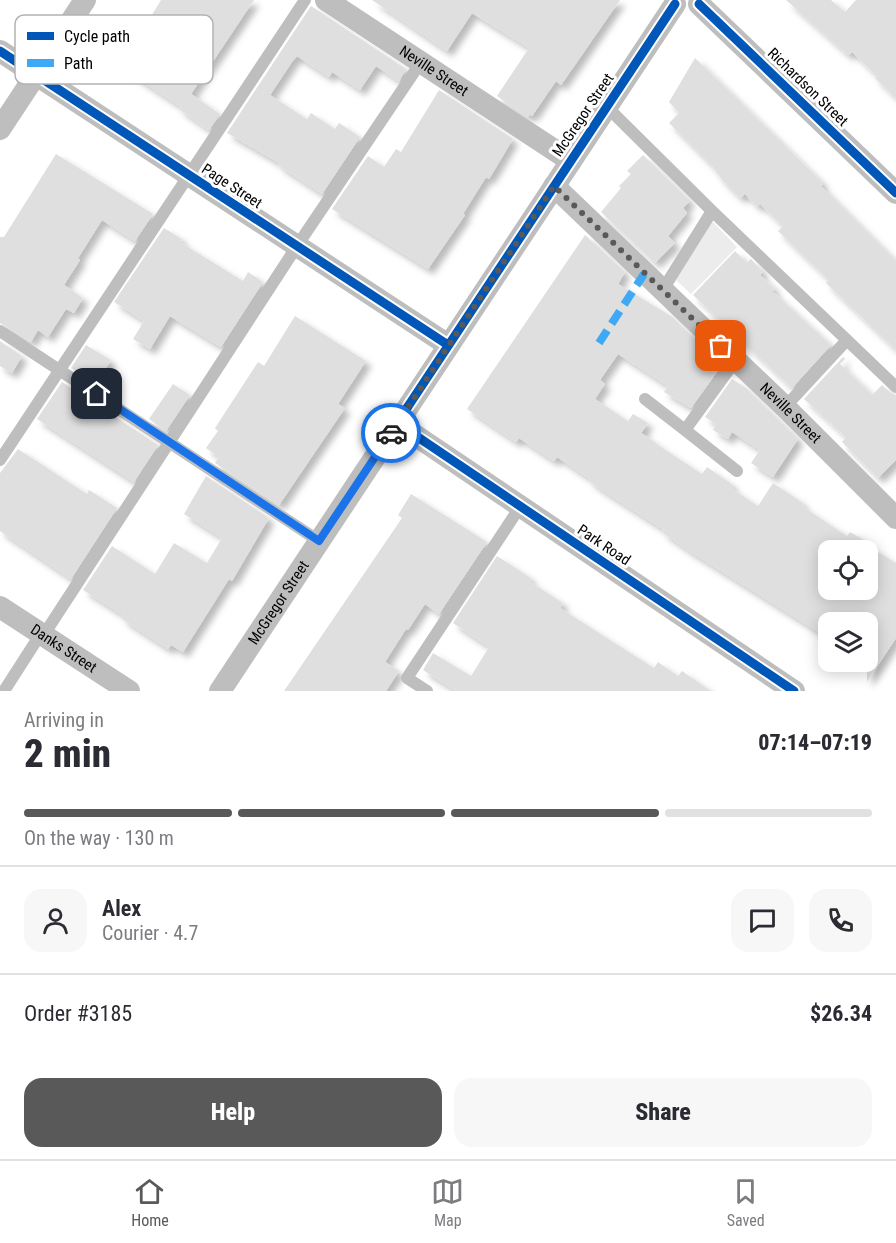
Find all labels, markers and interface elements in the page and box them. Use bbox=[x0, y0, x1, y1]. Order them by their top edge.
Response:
legend bbox=[15, 15, 213, 84]
text: Cycle path bbox=[64, 27, 130, 46]
street label: Neville Street bbox=[396, 42, 472, 100]
street label: Richardson Street bbox=[764, 44, 852, 130]
text: Path bbox=[64, 54, 93, 73]
street label: McGregor Street bbox=[549, 70, 617, 160]
street label: Page Street bbox=[198, 160, 266, 212]
pin bbox=[695, 320, 746, 371]
icon: bag bbox=[704, 329, 737, 362]
pin bbox=[71, 368, 122, 419]
icon: home bbox=[80, 377, 113, 410]
street label: Neville Street bbox=[756, 379, 825, 447]
courier bbox=[361, 403, 421, 463]
icon: car bbox=[375, 417, 408, 450]
street label: Park Road bbox=[574, 521, 634, 569]
map controls bbox=[818, 540, 878, 672]
button: locate bbox=[818, 540, 878, 600]
street label: McGregor Street bbox=[244, 557, 313, 648]
button: layers bbox=[818, 612, 878, 672]
street label: Danks Street bbox=[27, 620, 100, 677]
text: Arriving in bbox=[24, 708, 104, 732]
text: 07:14–07:19 bbox=[758, 730, 872, 755]
text: 2 min bbox=[24, 731, 111, 777]
text: On the way · 130 m bbox=[24, 826, 174, 850]
button: person bbox=[24, 889, 87, 952]
button: chat bbox=[731, 889, 794, 952]
button: phone bbox=[809, 889, 872, 952]
text: Alex bbox=[102, 896, 141, 921]
text: Courier · 4.7 bbox=[102, 921, 198, 945]
text: Order #3185 bbox=[24, 1001, 132, 1026]
text: $26.34 bbox=[810, 1001, 872, 1026]
button: Help bbox=[24, 1078, 442, 1147]
button: Share bbox=[454, 1078, 872, 1147]
tab: Home bbox=[131, 1175, 169, 1230]
tab: Map bbox=[431, 1175, 464, 1230]
tab: Saved bbox=[727, 1175, 765, 1230]

